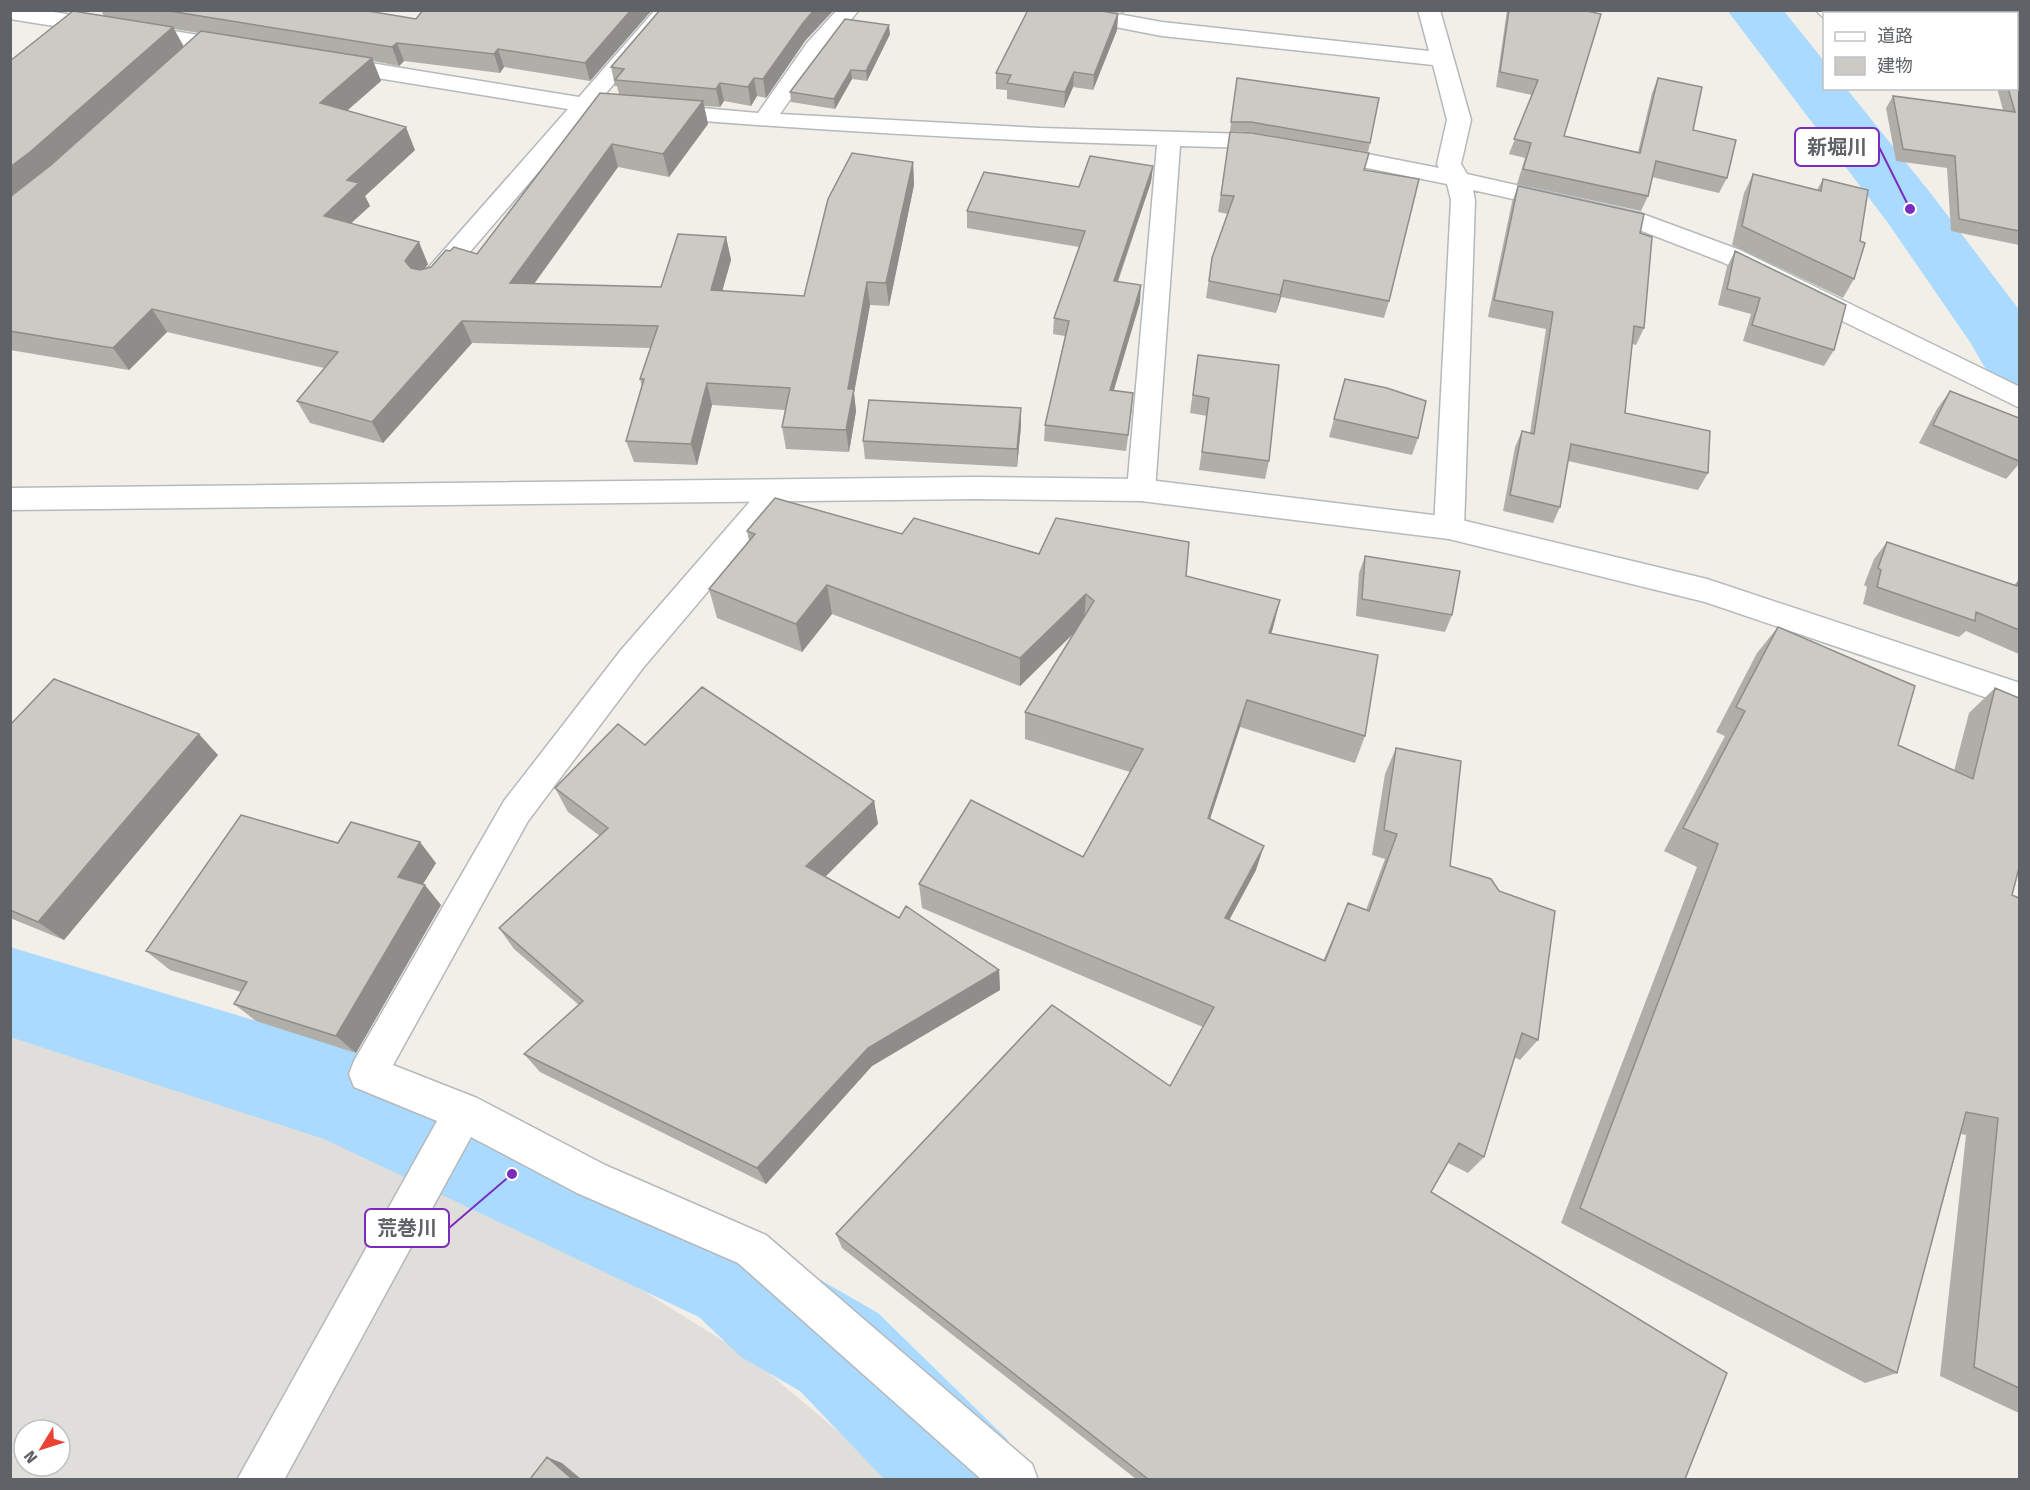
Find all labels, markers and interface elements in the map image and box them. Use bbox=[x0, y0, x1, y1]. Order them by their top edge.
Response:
legend bbox=[1823, 12, 2018, 90]
text: 道路 bbox=[1877, 25, 1913, 47]
text: 建物 bbox=[1877, 55, 1913, 77]
callout: 新堀川 bbox=[1795, 128, 1879, 166]
text: 新堀川 bbox=[1807, 135, 1867, 159]
callout: 荒巻川 bbox=[365, 1209, 449, 1247]
text: 荒巻川 bbox=[377, 1216, 437, 1240]
north arrow bbox=[12, 1418, 72, 1478]
text: N bbox=[20, 1447, 41, 1467]

